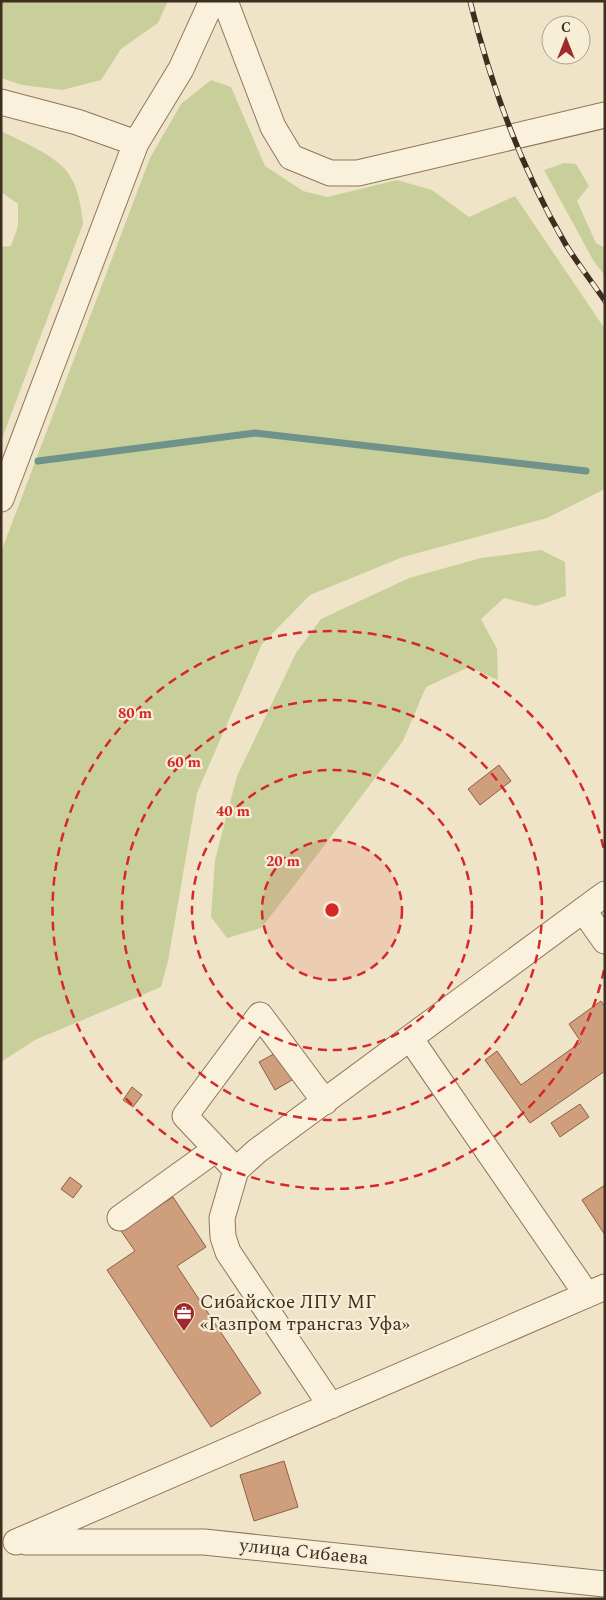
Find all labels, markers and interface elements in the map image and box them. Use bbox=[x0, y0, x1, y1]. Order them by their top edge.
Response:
north arrow bbox=[541, 15, 591, 65]
text: С bbox=[561, 17, 571, 38]
text: 80 m bbox=[118, 702, 153, 725]
text: 60 m bbox=[167, 751, 202, 774]
text: 40 m bbox=[216, 800, 251, 823]
text: 20 m bbox=[266, 850, 301, 873]
centre of rings bbox=[323, 901, 341, 919]
place label: Сибайское ЛПУ МГ «Газпром трансгаз Уфа» bbox=[200, 1288, 410, 1339]
office icon: Сибайское ЛПУ МГ «Газпром трансгаз Уфа» bbox=[172, 1301, 196, 1332]
street label: улица Сибаева bbox=[237, 1531, 371, 1573]

